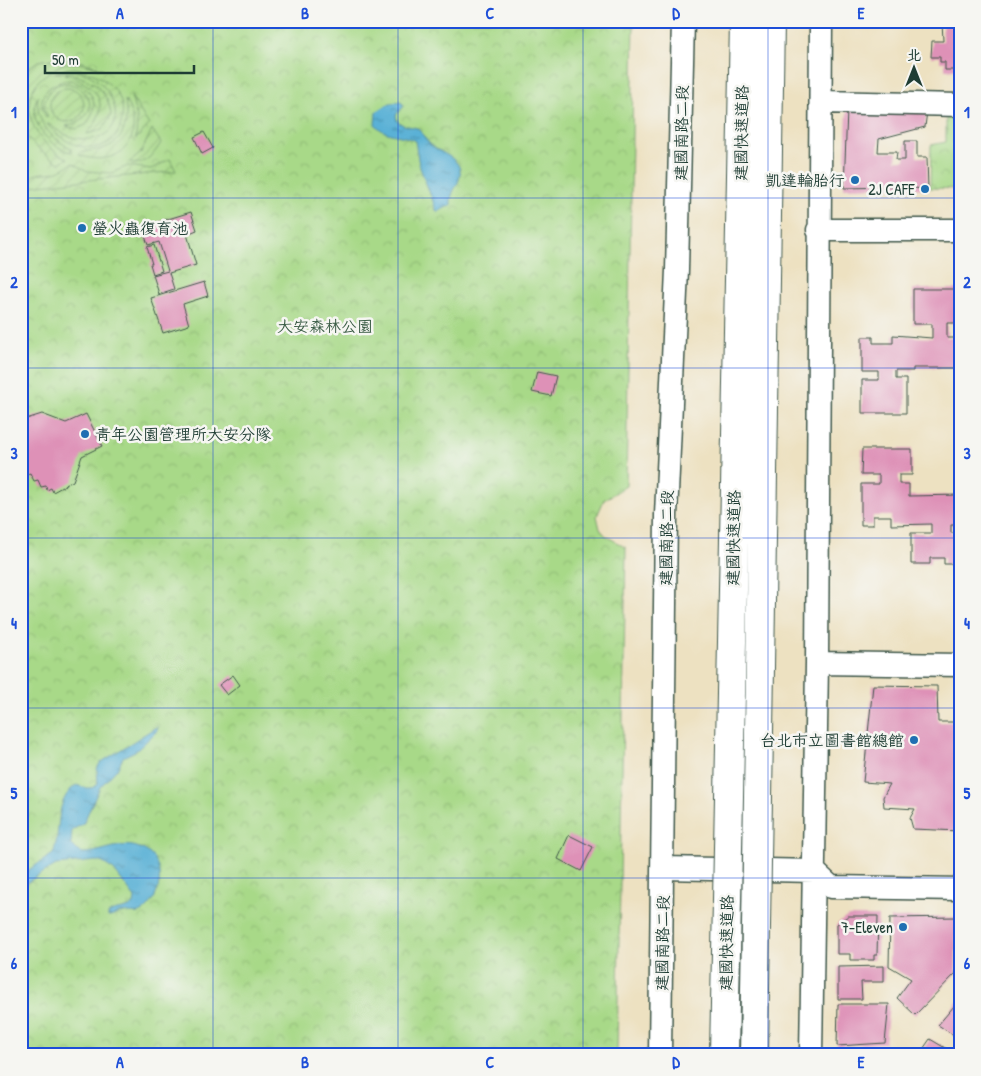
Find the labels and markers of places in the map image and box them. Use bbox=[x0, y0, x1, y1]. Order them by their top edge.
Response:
place label: 凱達輪胎行 bbox=[765, 169, 845, 191]
marker: 凱達輪胎行 bbox=[849, 174, 861, 186]
place label: 2J CAFE bbox=[868, 178, 915, 200]
marker: 2J CAFE bbox=[919, 183, 931, 195]
place label: 螢火蟲復育池 bbox=[92, 217, 188, 239]
marker: 螢火蟲復育池 bbox=[76, 222, 88, 234]
place label: 青年公園管理所大安分隊 bbox=[95, 423, 271, 445]
marker: 青年公園管理所大安分隊 bbox=[79, 428, 91, 440]
place label: 台北市立圖書館總館 bbox=[760, 729, 904, 751]
marker: 台北市立圖書館總館 bbox=[908, 734, 920, 746]
place label: 7-Eleven bbox=[841, 916, 893, 938]
marker: 7-Eleven bbox=[897, 921, 909, 933]

